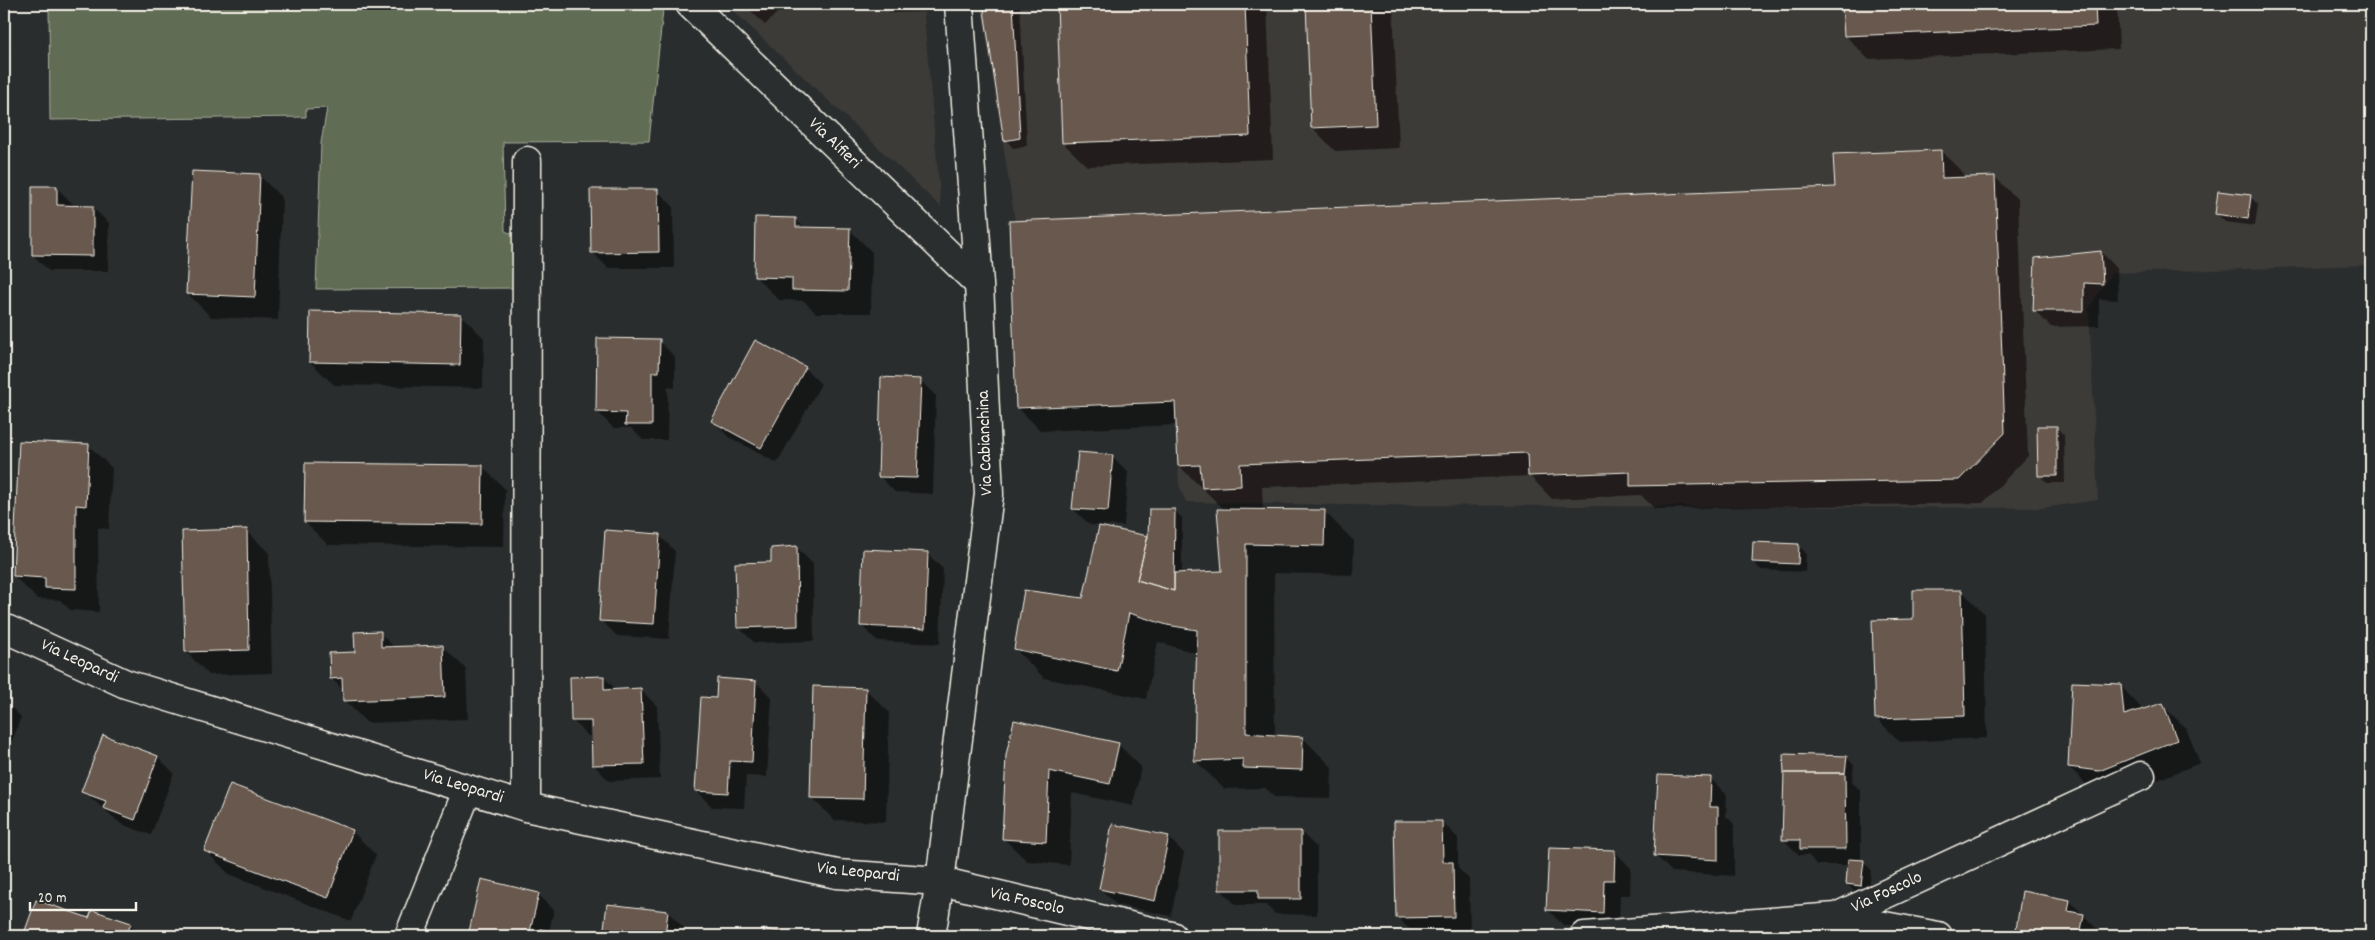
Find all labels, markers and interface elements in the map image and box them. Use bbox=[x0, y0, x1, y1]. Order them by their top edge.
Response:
street label: Via Alfieri bbox=[802, 112, 866, 176]
street label: Via Cabianchina bbox=[972, 389, 1000, 496]
street label: Via Leopardi bbox=[36, 633, 122, 691]
street label: Via Leopardi bbox=[420, 763, 506, 811]
street label: Via Leopardi bbox=[815, 856, 901, 890]
street label: Via Foscolo bbox=[1847, 866, 1927, 920]
scale bar bbox=[30, 880, 136, 912]
street label: Via Foscolo bbox=[987, 881, 1067, 923]
text: 20 m bbox=[38, 888, 66, 910]

